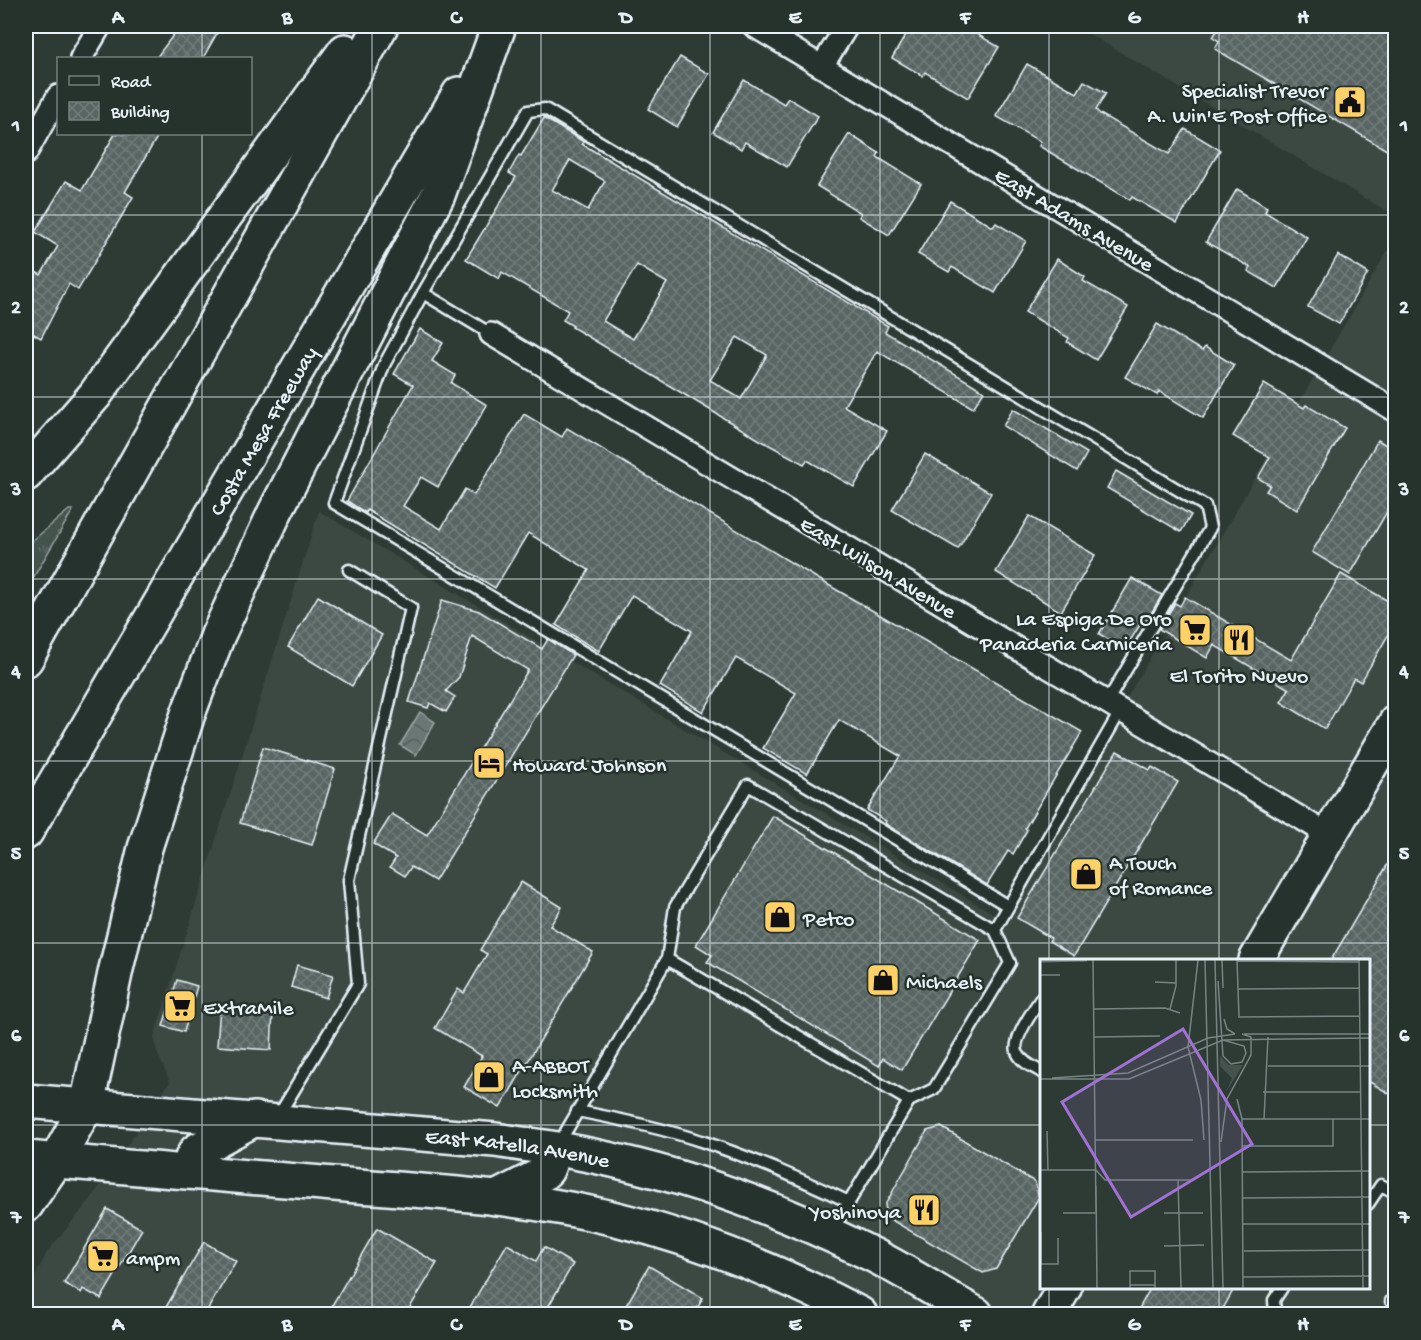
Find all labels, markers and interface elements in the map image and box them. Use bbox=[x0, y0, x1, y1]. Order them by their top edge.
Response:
text: A bbox=[111, 8, 126, 31]
text: B bbox=[281, 8, 293, 31]
text: C bbox=[450, 8, 464, 31]
text: D bbox=[617, 8, 633, 31]
text: E bbox=[789, 8, 803, 31]
text: F bbox=[959, 8, 972, 31]
text: G bbox=[1128, 8, 1142, 31]
text: H bbox=[1297, 8, 1309, 31]
legend bbox=[57, 57, 252, 135]
text: Road bbox=[111, 73, 152, 94]
place label: Specialist Trevor A. Win'E Post Office bbox=[1147, 80, 1329, 131]
public building icon: Specialist Trevor A. Win'E Post Office bbox=[1332, 84, 1368, 120]
text: Building bbox=[110, 103, 170, 124]
text: 1 bbox=[11, 116, 20, 139]
text: 1 bbox=[1399, 116, 1408, 139]
street label: East Adams Avenue bbox=[989, 164, 1158, 280]
text: 2 bbox=[11, 298, 21, 321]
text: 2 bbox=[1399, 298, 1409, 321]
street label: Costa Mesa Freeway bbox=[205, 343, 325, 521]
text: 3 bbox=[10, 480, 21, 503]
text: 3 bbox=[1398, 480, 1409, 503]
street label: East Wilson Avenue bbox=[794, 512, 960, 627]
place label: La Espiga De Oro Panaderia Carniceria bbox=[979, 608, 1173, 659]
supermarket icon: La Espiga De Oro Panaderia Carniceria bbox=[1177, 612, 1213, 648]
restaurant icon: El Torito Nuevo bbox=[1221, 622, 1257, 658]
text: 4 bbox=[10, 662, 21, 685]
text: 4 bbox=[1398, 662, 1409, 685]
place label: El Torito Nuevo bbox=[1170, 665, 1308, 691]
hotel icon: Howard Johnson bbox=[471, 745, 507, 781]
place label: Howard Johnson bbox=[512, 754, 667, 780]
text: 5 bbox=[11, 844, 22, 867]
text: 5 bbox=[1399, 844, 1410, 867]
place label: A Touch of Romance bbox=[1109, 852, 1213, 903]
shop icon: A Touch of Romance bbox=[1068, 856, 1104, 892]
shop icon: Petco bbox=[762, 899, 798, 935]
place label: Petco bbox=[802, 908, 854, 934]
inset map bbox=[1040, 959, 1370, 1289]
shop icon: Michaels bbox=[865, 962, 901, 998]
place label: Michaels bbox=[906, 971, 983, 997]
supermarket icon: ExtraMile bbox=[162, 988, 198, 1024]
place label: ExtraMile bbox=[203, 997, 294, 1023]
text: 6 bbox=[11, 1026, 22, 1049]
text: 6 bbox=[1399, 1026, 1410, 1049]
place label: A-ABBOT Locksmith bbox=[512, 1055, 598, 1106]
shop icon: A-ABBOT Locksmith bbox=[471, 1059, 507, 1095]
street label: East Katella Avenue bbox=[424, 1125, 612, 1176]
restaurant icon: Yoshinoya bbox=[906, 1192, 942, 1228]
place label: Yoshinoya bbox=[808, 1201, 902, 1227]
text: 7 bbox=[10, 1208, 23, 1231]
text: 7 bbox=[1398, 1208, 1411, 1231]
supermarket icon: ampm bbox=[85, 1238, 121, 1274]
place label: ampm bbox=[126, 1247, 181, 1273]
text: A bbox=[111, 1315, 126, 1338]
text: B bbox=[281, 1315, 293, 1338]
text: C bbox=[450, 1315, 464, 1338]
text: D bbox=[617, 1315, 633, 1338]
text: E bbox=[789, 1315, 803, 1338]
text: F bbox=[959, 1315, 972, 1338]
text: G bbox=[1128, 1315, 1142, 1338]
text: H bbox=[1297, 1315, 1309, 1338]

